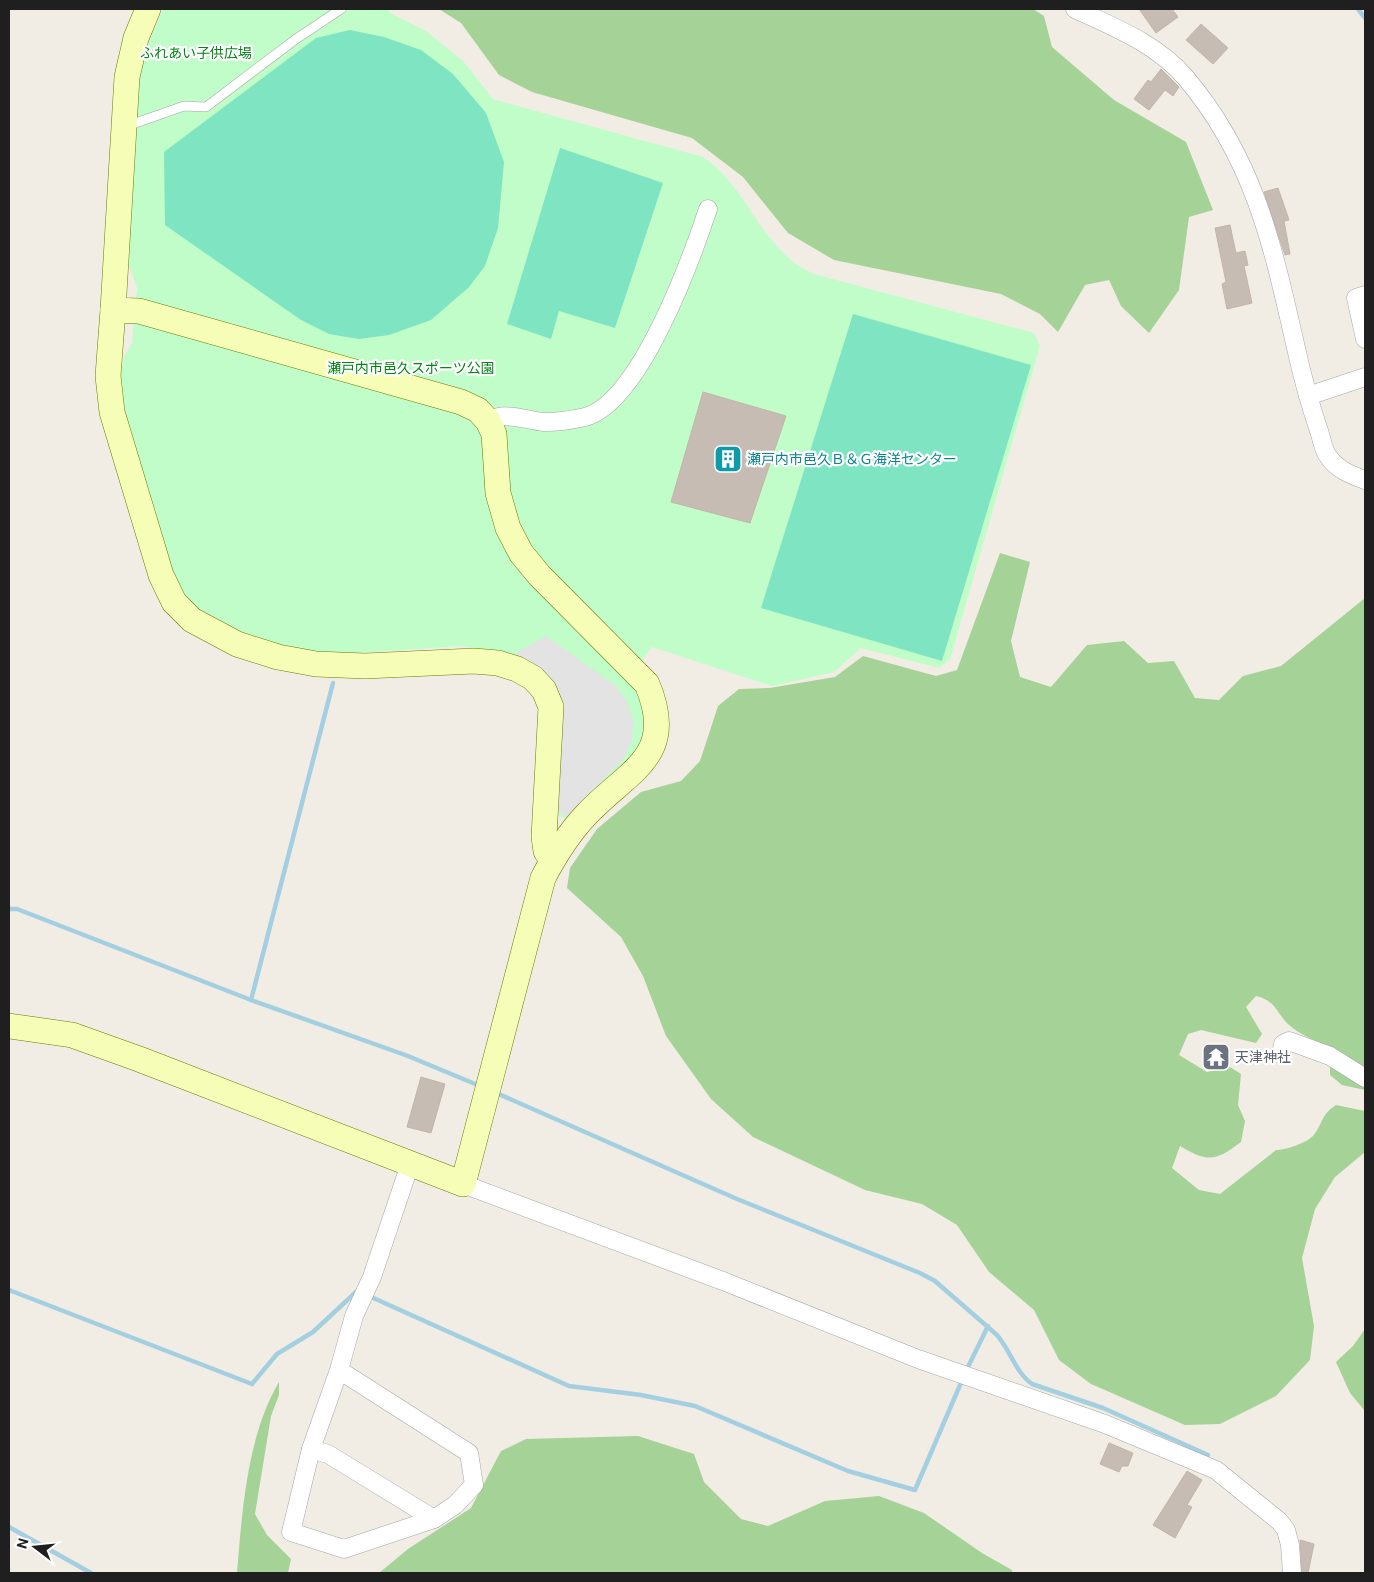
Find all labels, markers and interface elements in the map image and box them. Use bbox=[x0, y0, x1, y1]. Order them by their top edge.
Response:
park label: ふれあい子供広場 bbox=[140, 45, 252, 61]
park label: 瀬戸内市邑久スポーツ公園 bbox=[327, 360, 495, 376]
building icon: 瀬戸内市邑久Ｂ＆Ｇ海洋センター bbox=[713, 444, 743, 474]
place label: 瀬戸内市邑久Ｂ＆Ｇ海洋センター bbox=[747, 451, 957, 467]
temple icon: 天津神社 bbox=[1201, 1042, 1231, 1072]
place label: 天津神社 bbox=[1235, 1049, 1291, 1065]
north arrow bbox=[10, 1522, 60, 1572]
text: N bbox=[13, 1536, 32, 1550]

